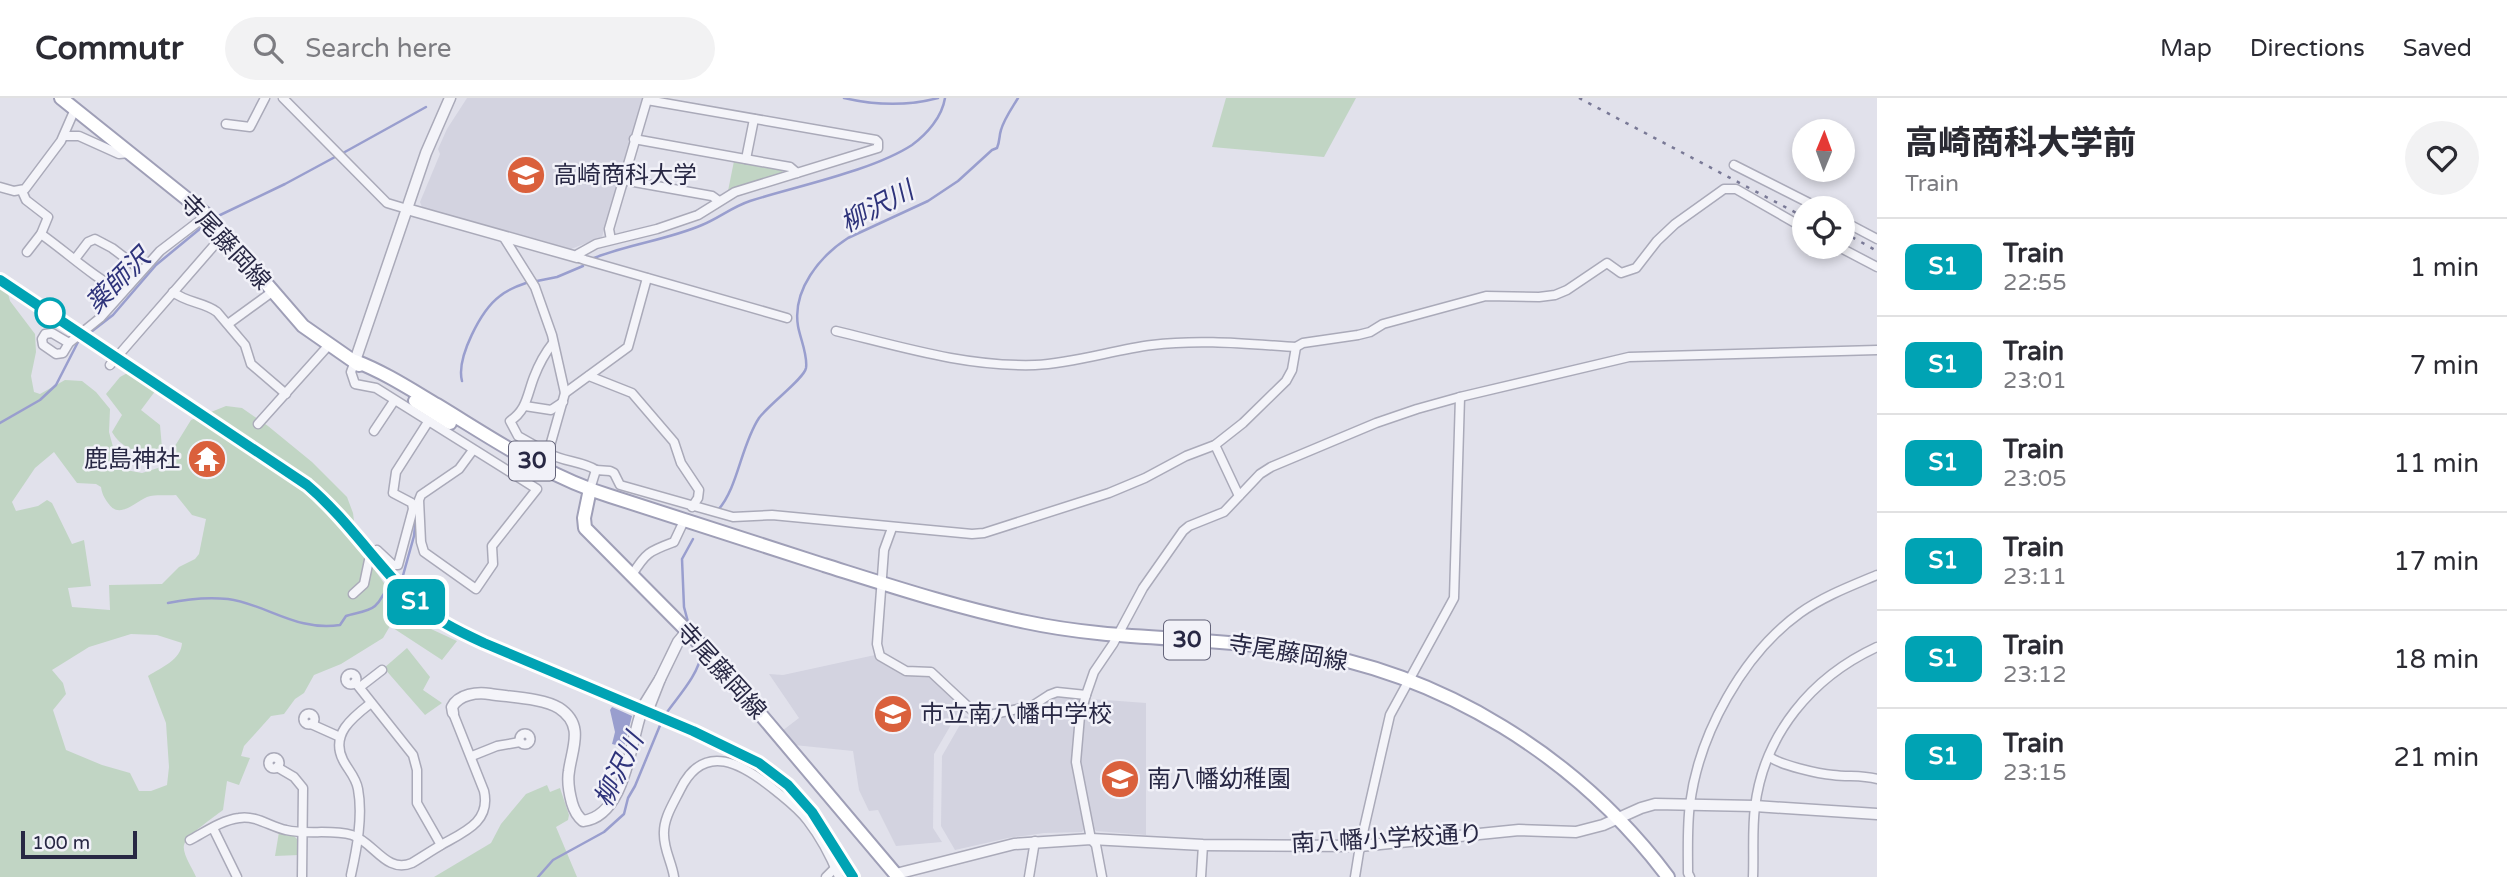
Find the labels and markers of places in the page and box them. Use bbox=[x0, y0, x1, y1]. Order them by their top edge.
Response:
school or university icon: 高崎商科大学 bbox=[505, 154, 547, 196]
place label: 高崎商科大学 bbox=[553, 161, 697, 190]
unlabelled marker bbox=[35, 298, 65, 328]
temple icon: 鹿島神社 bbox=[186, 438, 228, 480]
place label: 鹿島神社 bbox=[84, 445, 180, 474]
school or university icon: 市立南八幡中学校 bbox=[872, 693, 914, 735]
place label: 市立南八幡中学校 bbox=[920, 700, 1112, 729]
school or university icon: 南八幡幼稚園 bbox=[1099, 758, 1141, 800]
place label: 南八幡幼稚園 bbox=[1147, 765, 1291, 794]

